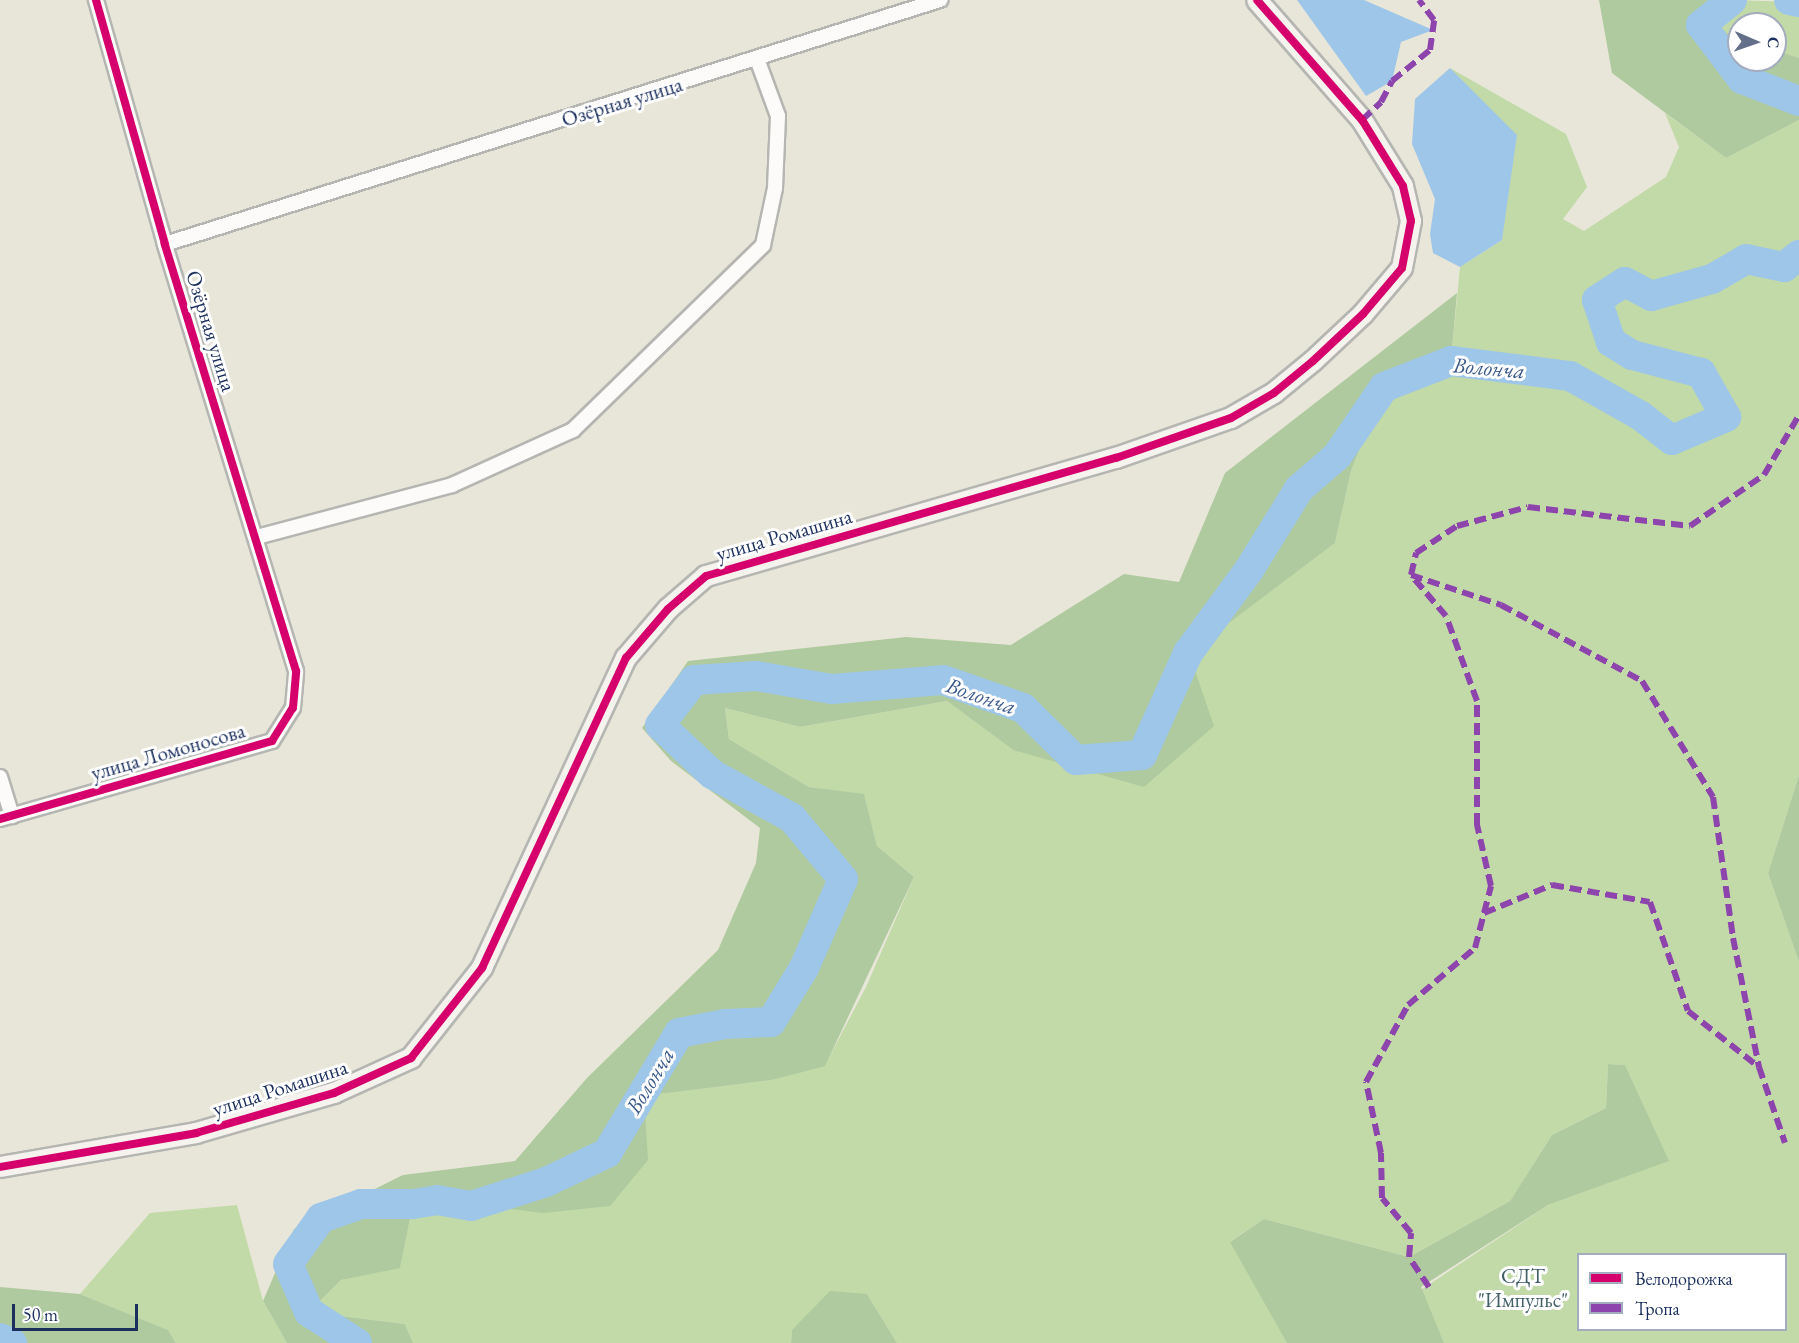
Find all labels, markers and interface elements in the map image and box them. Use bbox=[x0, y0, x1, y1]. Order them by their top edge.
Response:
north arrow bbox=[1727, 12, 1787, 72]
text: С bbox=[1763, 37, 1784, 49]
street label: Озёрная улица bbox=[559, 72, 685, 132]
street label: Озёрная улица bbox=[181, 268, 241, 394]
water label: Волонча bbox=[1452, 352, 1526, 384]
street label: улица Ромашина bbox=[713, 504, 855, 566]
water label: Волонча bbox=[943, 672, 1019, 720]
street label: улица Ломоносова bbox=[88, 718, 248, 786]
water label: Волонча bbox=[620, 1043, 680, 1119]
street label: улица Ромашина bbox=[209, 1054, 351, 1122]
legend bbox=[1577, 1253, 1787, 1331]
park label: СДТ "Импульс" bbox=[1478, 1263, 1568, 1313]
text: Велодорожка bbox=[1635, 1267, 1733, 1290]
scale bar bbox=[15, 1292, 141, 1330]
text: Тропа bbox=[1635, 1297, 1680, 1320]
text: 50 m bbox=[23, 1303, 58, 1326]

